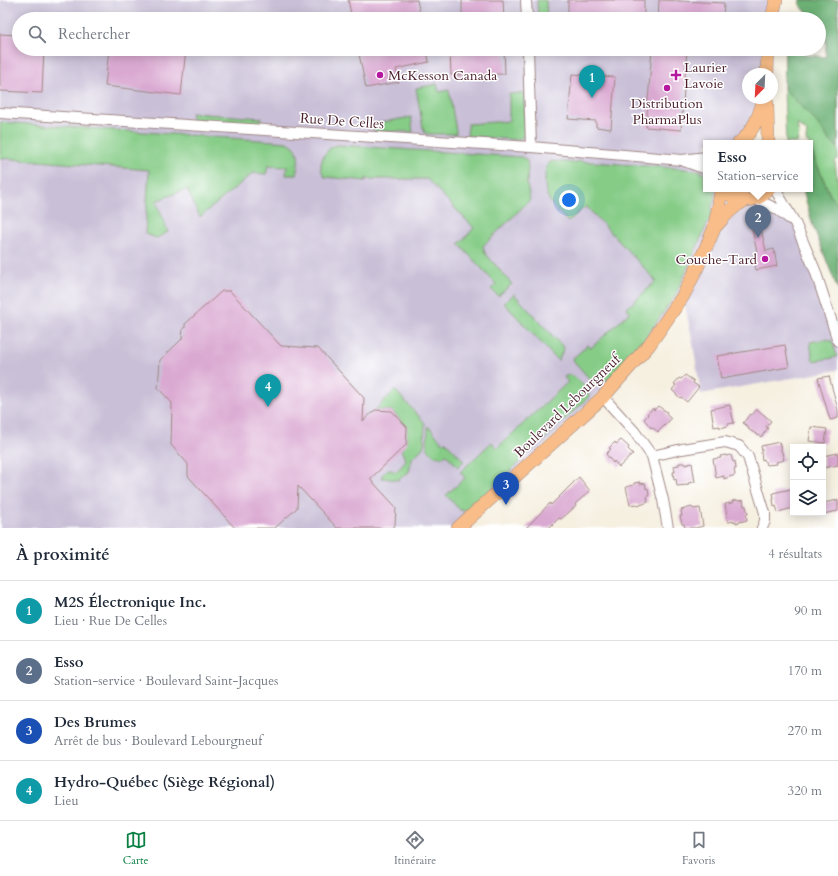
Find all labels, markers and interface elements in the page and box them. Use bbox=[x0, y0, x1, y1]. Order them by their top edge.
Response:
search box bbox=[12, 12, 826, 56]
icon: search bbox=[26, 23, 48, 45]
text: Rechercher bbox=[58, 24, 130, 44]
place label: Laurier Lavoie bbox=[684, 58, 728, 93]
pin: 1 bbox=[579, 65, 605, 98]
place label: McKesson Canada bbox=[388, 66, 497, 85]
north arrow bbox=[742, 68, 778, 104]
marker: McKesson Canada bbox=[375, 70, 385, 80]
marker: Laurier Lavoie bbox=[671, 70, 681, 80]
marker: Distribution PharmaPlus bbox=[662, 83, 672, 93]
place label: Distribution PharmaPlus bbox=[631, 94, 703, 129]
street label: Rue De Celles bbox=[299, 109, 385, 133]
popup bbox=[703, 140, 813, 192]
text: Esso bbox=[717, 147, 747, 167]
text: Station-service bbox=[717, 167, 799, 185]
your location bbox=[559, 190, 579, 210]
pin: 2 bbox=[745, 205, 771, 238]
place label: Couche-Tard bbox=[676, 250, 758, 269]
marker: Couche-Tard bbox=[760, 254, 770, 264]
street label: Boulevard Lebourgneuf bbox=[510, 348, 626, 462]
pin: 4 bbox=[255, 374, 281, 407]
map controls bbox=[790, 444, 826, 516]
button: locate bbox=[790, 444, 826, 480]
pin: 3 bbox=[493, 472, 519, 505]
button: layers bbox=[790, 480, 826, 516]
text: À proximité bbox=[16, 543, 110, 566]
text: 4 résultats bbox=[768, 545, 822, 563]
text: M2S Électronique Inc. bbox=[54, 592, 206, 612]
text: 1 bbox=[26, 602, 32, 620]
text: 90 m bbox=[794, 602, 822, 620]
text: Lieu · Rue De Celles bbox=[54, 612, 167, 630]
text: Esso bbox=[54, 652, 83, 672]
text: 2 bbox=[26, 662, 32, 680]
text: 170 m bbox=[788, 662, 822, 680]
text: Station-service · Boulevard Saint-Jacques bbox=[54, 672, 278, 690]
text: Des Brumes bbox=[54, 712, 136, 732]
text: 3 bbox=[26, 722, 32, 740]
text: 270 m bbox=[788, 722, 822, 740]
text: Arrêt de bus · Boulevard Lebourgneuf bbox=[54, 732, 262, 750]
text: Hydro-Québec (Siège Régional) bbox=[54, 772, 275, 792]
text: 4 bbox=[26, 782, 32, 800]
text: 320 m bbox=[788, 782, 822, 800]
text: Lieu bbox=[54, 792, 79, 810]
tab: Carte bbox=[123, 829, 148, 868]
tab: Itinéraire bbox=[394, 829, 436, 868]
tab: Favoris bbox=[682, 829, 715, 868]

